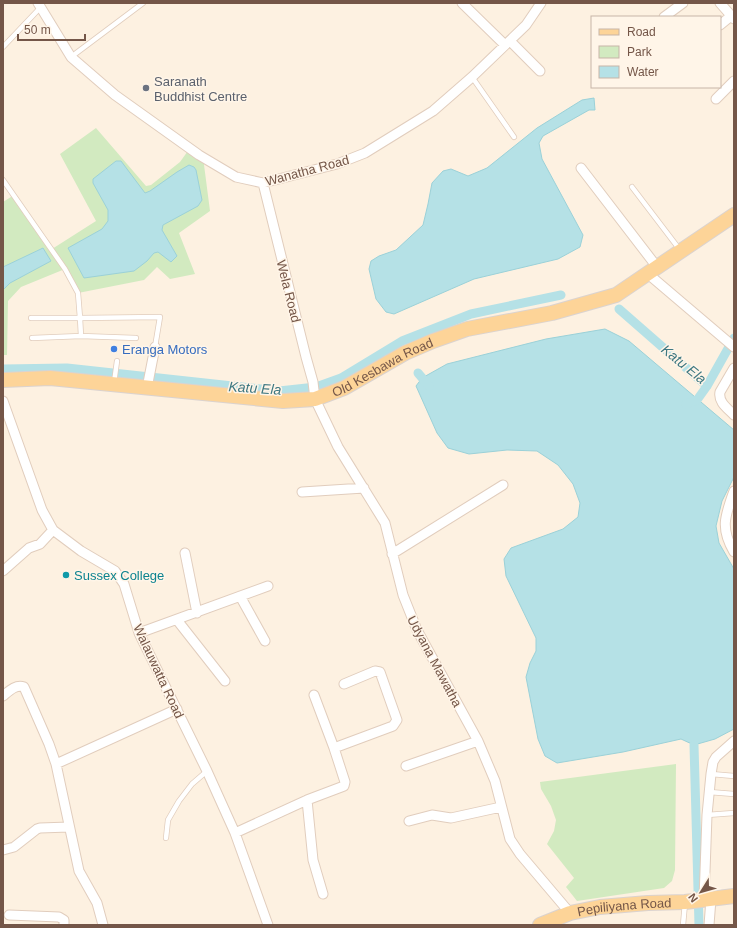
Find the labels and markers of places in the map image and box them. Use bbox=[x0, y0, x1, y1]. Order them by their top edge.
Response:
place label: Saranath Buddhist Centre bbox=[154, 74, 247, 104]
marker: Saranath Buddhist Centre bbox=[141, 83, 151, 93]
place label: Eranga Motors bbox=[122, 342, 208, 357]
marker: Eranga Motors bbox=[109, 344, 119, 354]
place label: Sussex College bbox=[74, 568, 164, 583]
marker: Sussex College bbox=[61, 570, 71, 580]

